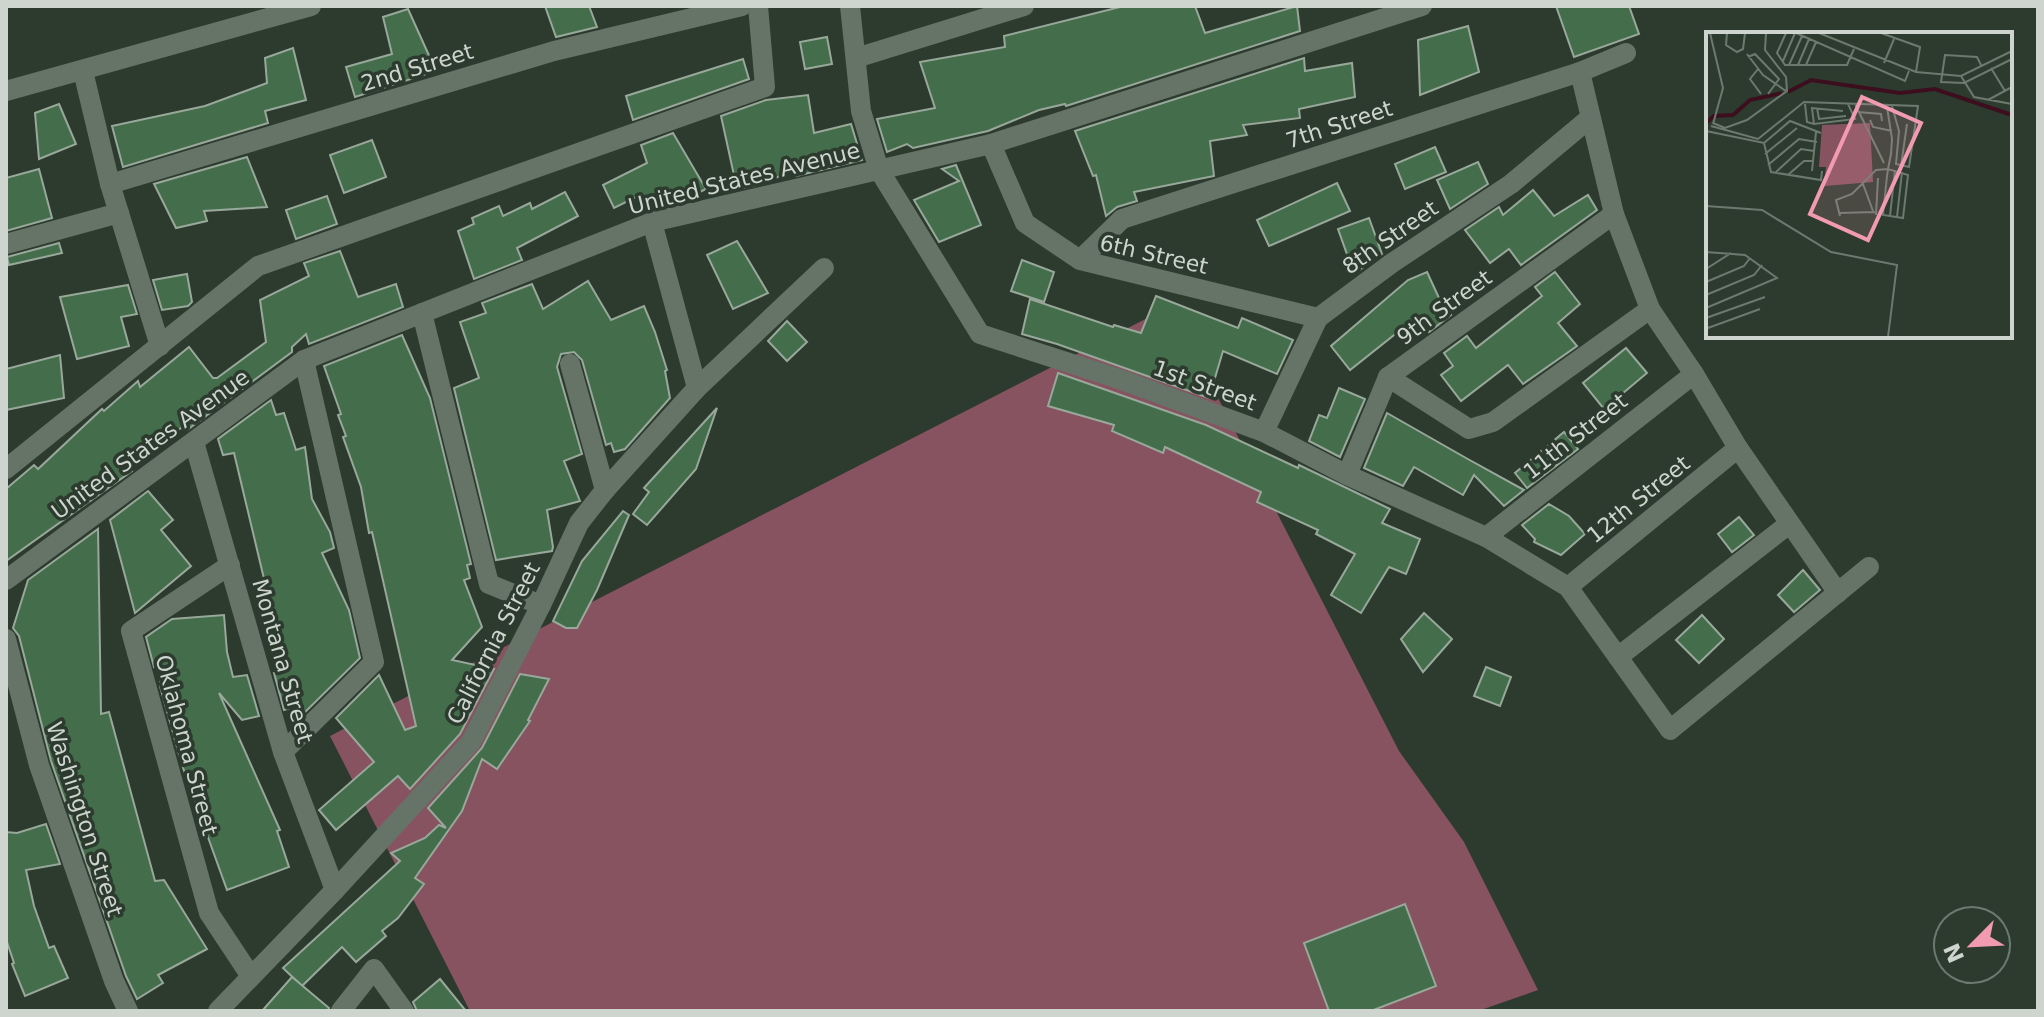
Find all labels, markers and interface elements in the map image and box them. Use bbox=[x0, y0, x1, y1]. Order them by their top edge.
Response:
inset map bbox=[1706, 32, 2012, 338]
street label: 2nd Street bbox=[358, 38, 477, 96]
street label: 7th Street bbox=[1283, 95, 1396, 153]
street label: United States Avenue bbox=[626, 138, 862, 219]
street label: 8th Street bbox=[1338, 195, 1443, 279]
street label: 6th Street bbox=[1097, 230, 1211, 279]
street label: 9th Street bbox=[1392, 265, 1497, 350]
street label: 1st Street bbox=[1150, 355, 1260, 416]
street label: United States Avenue bbox=[47, 364, 254, 524]
street label: 11th Street bbox=[1519, 388, 1632, 485]
street label: 12th Street bbox=[1582, 450, 1695, 548]
street label: California Street bbox=[442, 558, 545, 728]
street label: Montana Street bbox=[247, 576, 318, 747]
street label: Oklahoma Street bbox=[150, 652, 223, 838]
street label: Washington Street bbox=[41, 719, 128, 920]
north arrow bbox=[1932, 905, 2012, 985]
text: N bbox=[1939, 939, 1969, 966]

